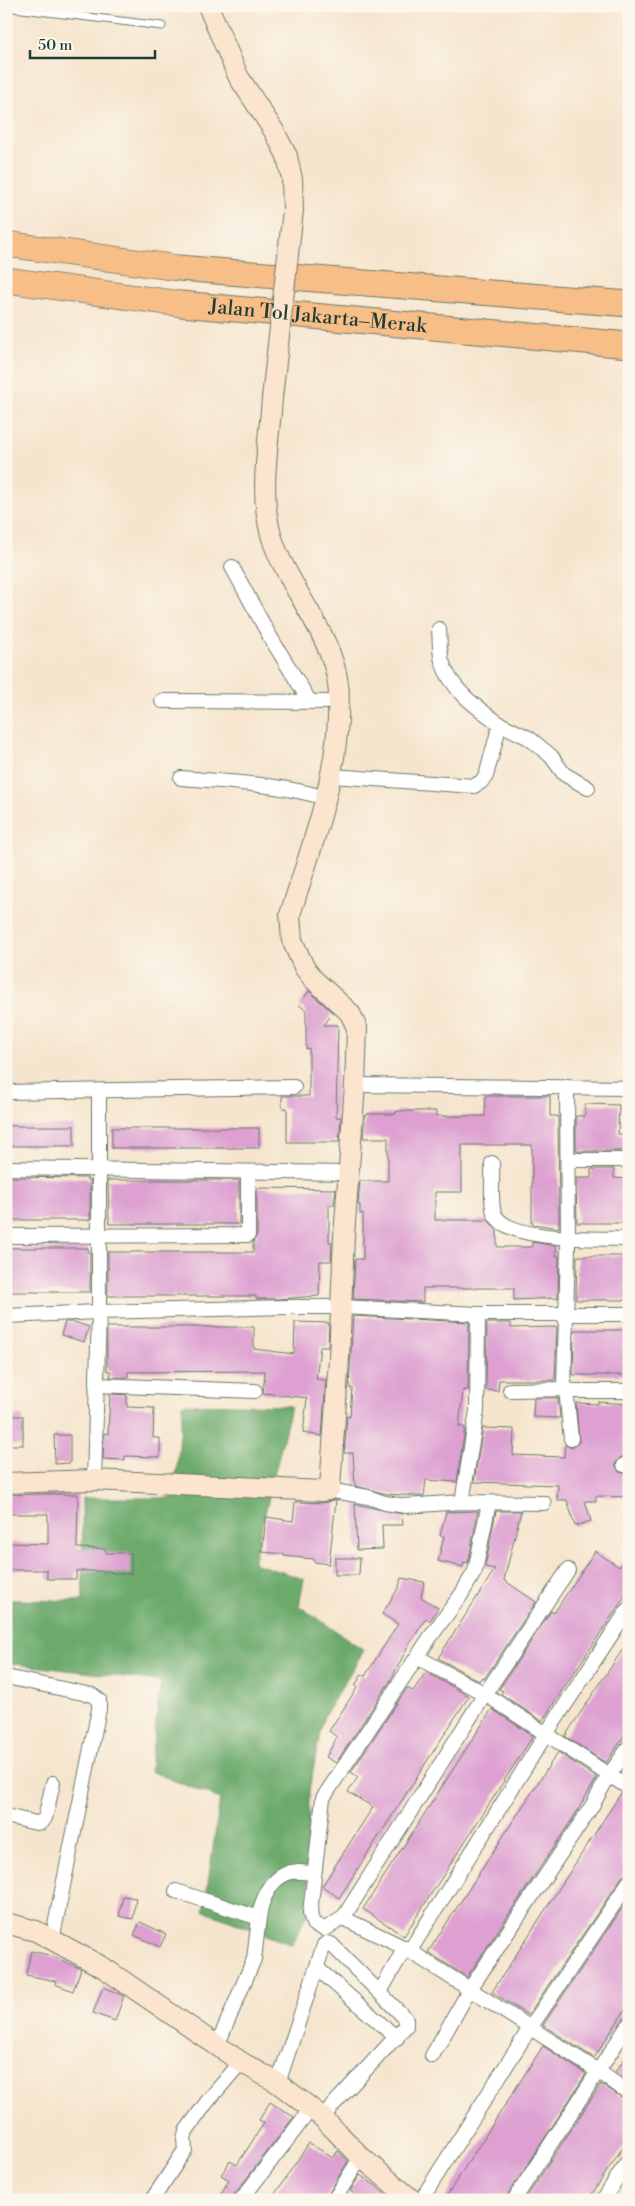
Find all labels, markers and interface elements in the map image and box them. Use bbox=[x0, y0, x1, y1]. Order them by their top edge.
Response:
scale bar bbox=[30, 28, 155, 60]
text: 50 m bbox=[38, 36, 72, 55]
street label: Jalan Tol Jakarta–Merak bbox=[207, 294, 429, 339]

